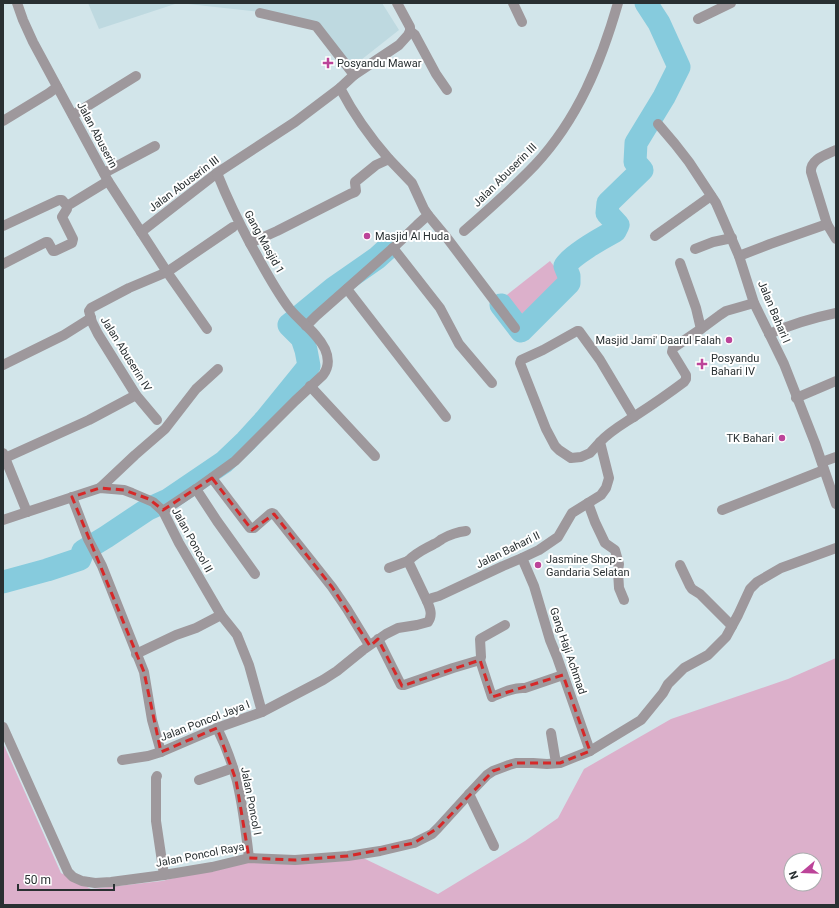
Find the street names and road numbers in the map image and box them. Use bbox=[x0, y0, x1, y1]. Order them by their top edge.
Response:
street label: Jalan Abuserin bbox=[74, 100, 120, 170]
street label: Jalan Abuserin III bbox=[470, 140, 540, 210]
street label: Jalan Abuserin III bbox=[146, 153, 222, 215]
street label: Gang Masjid 1 bbox=[241, 208, 287, 276]
street label: Jalan Bahari I bbox=[755, 279, 793, 345]
street label: Jalan Abuserin IV bbox=[98, 314, 154, 394]
street label: Jalan Poncol II bbox=[169, 505, 215, 575]
street label: Jalan Bahari II bbox=[474, 529, 542, 571]
street label: Gang Haji Achmad bbox=[547, 606, 589, 696]
street label: Jalan Poncol Jaya I bbox=[158, 698, 252, 744]
street label: Jalan Poncol I bbox=[238, 766, 264, 836]
street label: Jalan Poncol Raya bbox=[155, 840, 245, 870]

